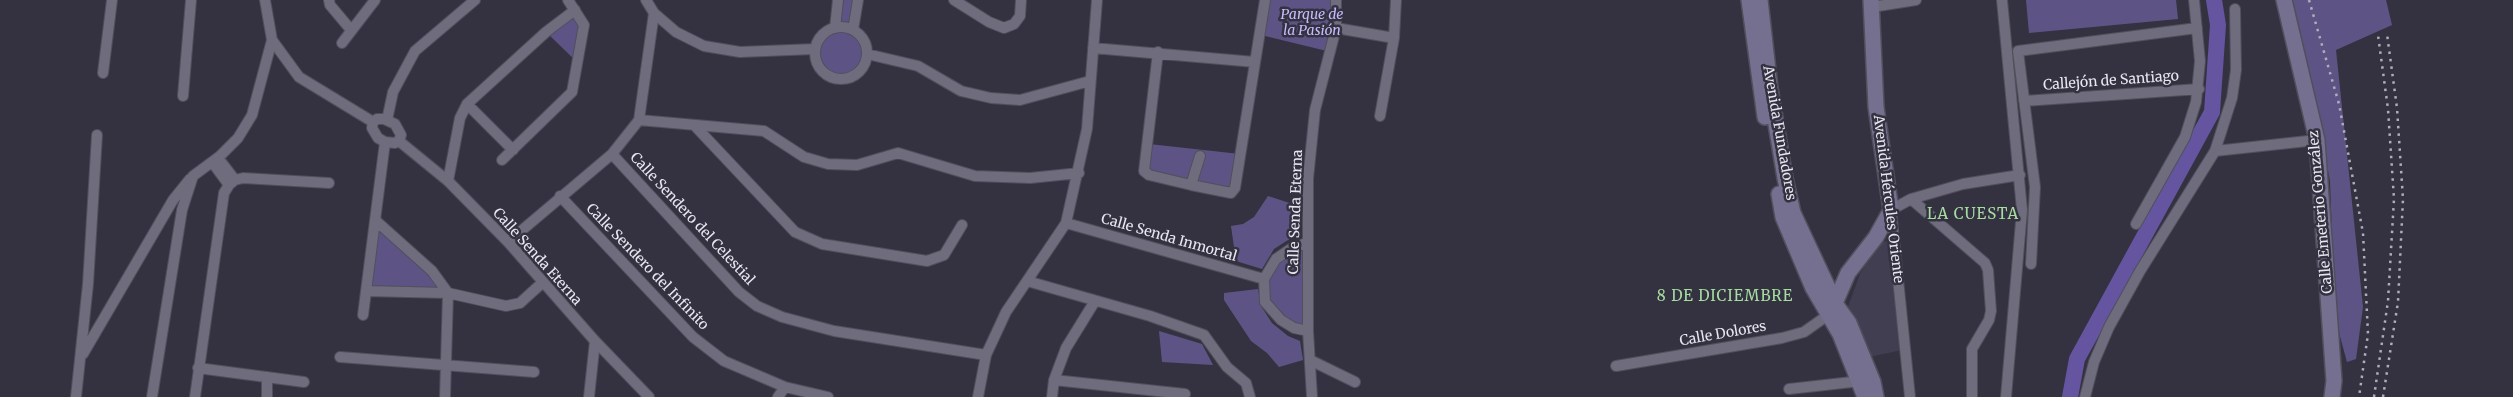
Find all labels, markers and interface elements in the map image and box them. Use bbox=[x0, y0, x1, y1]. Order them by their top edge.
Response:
park label: Parque de la Pasión bbox=[1281, 7, 1343, 40]
street label: Avenida Fundadores bbox=[1759, 64, 1799, 202]
street label: Callejón de Santiago bbox=[2043, 68, 2179, 94]
street label: Avenida Hércules Oriente bbox=[1869, 114, 1907, 284]
street label: Calle Emeterio González bbox=[2306, 130, 2336, 294]
street label: Calle Sendero del Celestial bbox=[626, 149, 758, 289]
street label: Calle Senda Eterna bbox=[1285, 149, 1307, 275]
street label: Calle Sendero del Infinito bbox=[582, 200, 712, 334]
street label: Calle Senda Eterna bbox=[489, 205, 585, 309]
district label: LA CUESTA bbox=[1926, 206, 2020, 224]
street label: Calle Senda Inmortal bbox=[1099, 211, 1239, 265]
district label: 8 DE DICIEMBRE bbox=[1655, 288, 1795, 306]
street label: Calle Dolores bbox=[1678, 318, 1768, 350]

